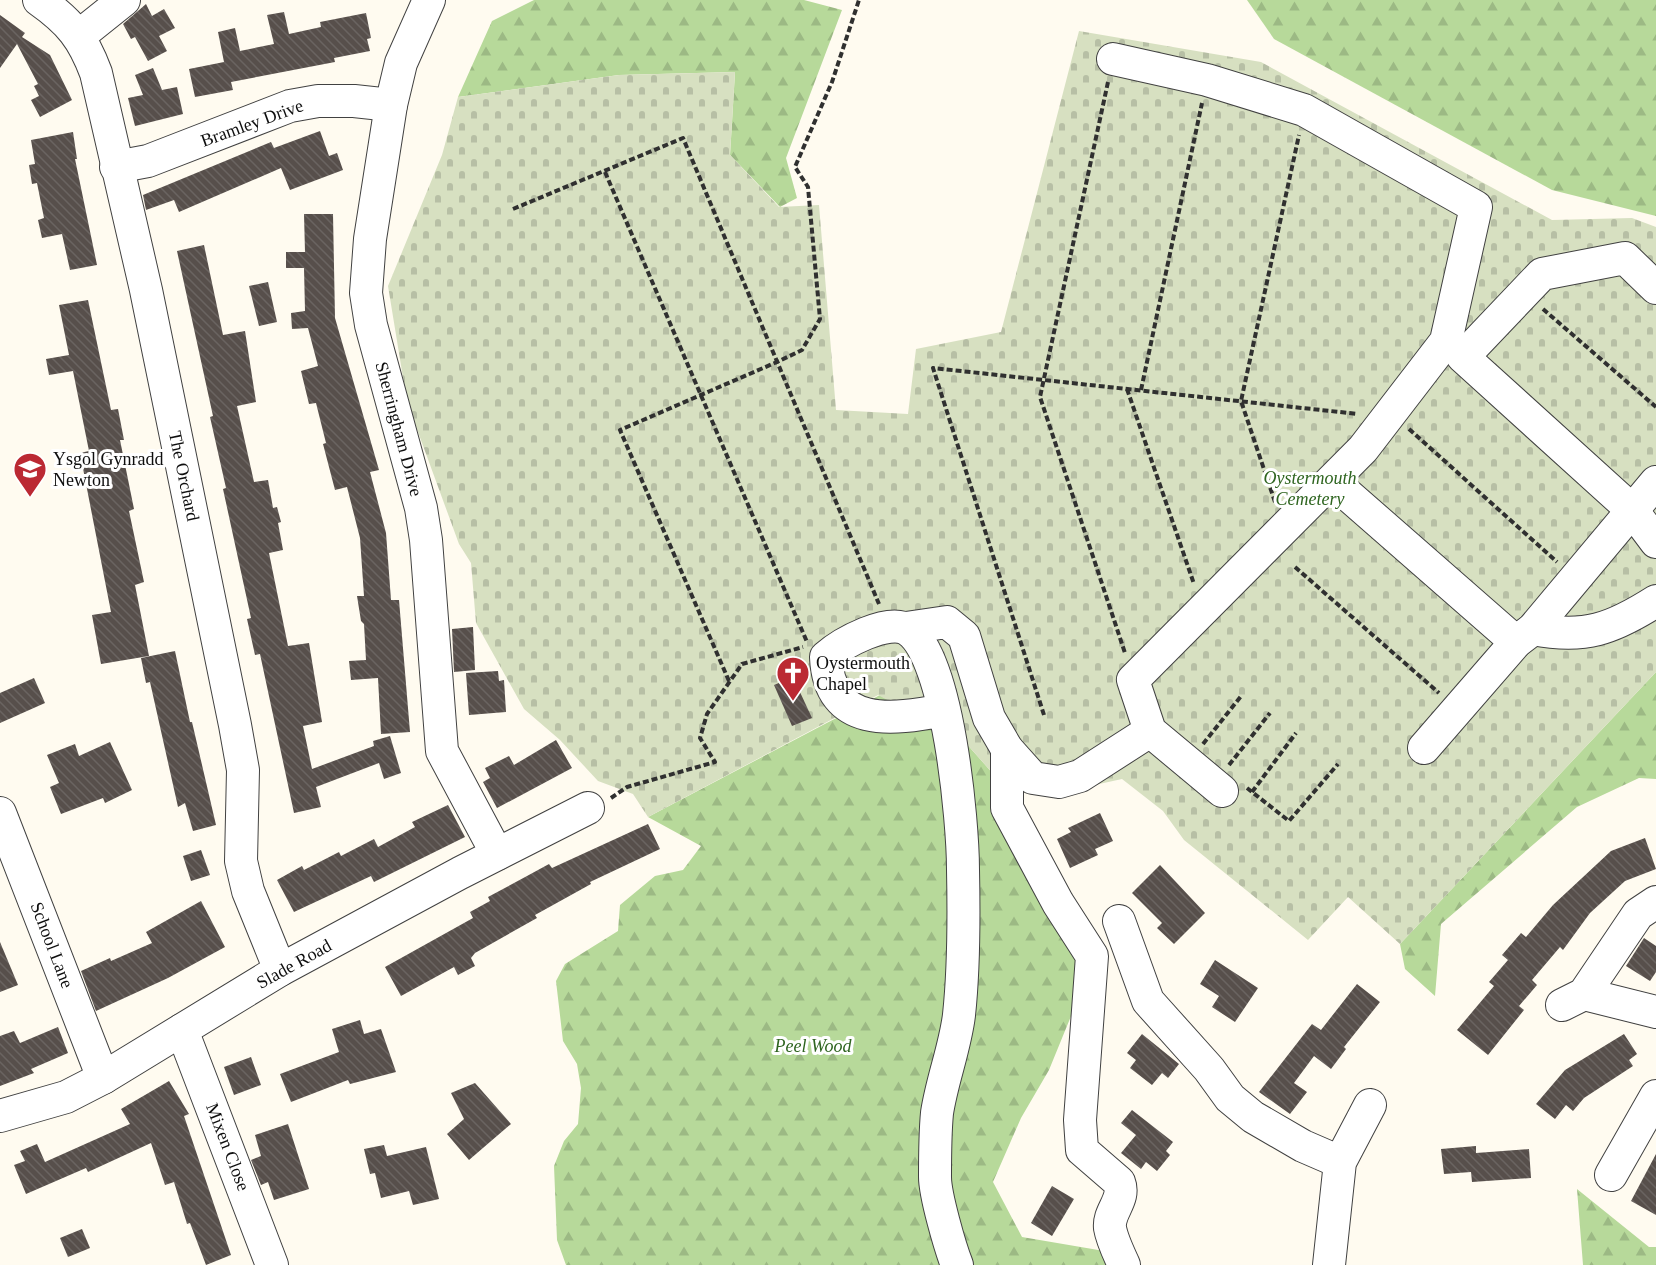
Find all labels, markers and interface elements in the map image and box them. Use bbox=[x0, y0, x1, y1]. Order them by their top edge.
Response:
street label: Bramley Drive bbox=[198, 95, 306, 151]
street label: Sherringham Drive bbox=[371, 360, 427, 498]
street label: The Orchard bbox=[165, 429, 203, 523]
place label: Ysgol Gynradd Newton bbox=[53, 449, 164, 490]
school or university icon: Ysgol Gynradd Newton bbox=[12, 451, 48, 498]
park label: Oystermouth Cemetery bbox=[1264, 468, 1357, 509]
place label: Oystermouth Chapel bbox=[816, 653, 910, 694]
church icon: Oystermouth Chapel bbox=[775, 655, 811, 702]
street label: School Lane bbox=[26, 899, 78, 991]
street label: Slade Road bbox=[253, 935, 335, 993]
park label: Peel Wood bbox=[774, 1036, 852, 1056]
street label: Mixen Close bbox=[202, 1100, 254, 1194]

